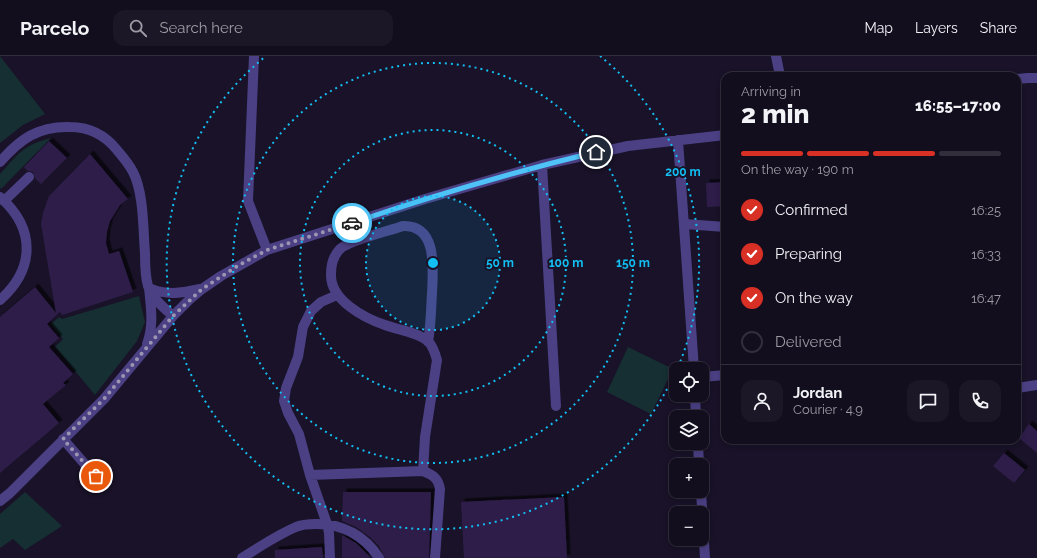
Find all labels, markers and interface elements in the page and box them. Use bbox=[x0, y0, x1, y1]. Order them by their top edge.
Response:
search box bbox=[113, 10, 393, 46]
text: Parcelo bbox=[20, 17, 89, 39]
icon: search bbox=[127, 17, 149, 39]
text: Search here bbox=[159, 19, 243, 37]
text: Map bbox=[865, 20, 893, 36]
text: Layers bbox=[915, 20, 958, 36]
text: Share bbox=[980, 20, 1017, 36]
text: Arriving in bbox=[741, 84, 801, 99]
text: 16:55–17:00 bbox=[915, 97, 1001, 115]
text: 2 min bbox=[741, 99, 809, 129]
pin bbox=[579, 135, 613, 169]
icon: home bbox=[585, 141, 607, 163]
text: On the way · 190 m bbox=[741, 162, 854, 177]
text: 200 m bbox=[665, 165, 701, 179]
icon: check bbox=[741, 199, 763, 221]
text: Confirmed bbox=[775, 201, 848, 219]
courier bbox=[332, 203, 372, 243]
text: 16:25 bbox=[971, 203, 1001, 218]
icon: car bbox=[341, 212, 363, 234]
icon: check bbox=[741, 243, 763, 265]
text: Preparing bbox=[775, 245, 842, 263]
text: 16:33 bbox=[971, 247, 1001, 262]
centre of rings bbox=[426, 256, 440, 270]
text: 50 m bbox=[486, 256, 514, 270]
text: 100 m bbox=[549, 256, 583, 270]
text: 150 m bbox=[616, 256, 650, 270]
icon: check bbox=[741, 287, 763, 309]
text: On the way bbox=[775, 289, 853, 307]
text: 16:47 bbox=[971, 291, 1001, 306]
text: Delivered bbox=[775, 333, 842, 351]
map controls bbox=[669, 362, 709, 546]
button: locate bbox=[669, 362, 709, 402]
button: person bbox=[741, 380, 783, 422]
button: chat bbox=[907, 380, 949, 422]
button: phone bbox=[959, 380, 1001, 422]
text: Jordan bbox=[793, 384, 842, 402]
text: Courier · 4.9 bbox=[793, 402, 863, 417]
button: layers bbox=[669, 410, 709, 450]
button: + bbox=[669, 458, 709, 498]
pin bbox=[79, 459, 113, 493]
icon: bag bbox=[85, 465, 107, 487]
button: − bbox=[669, 506, 709, 546]

